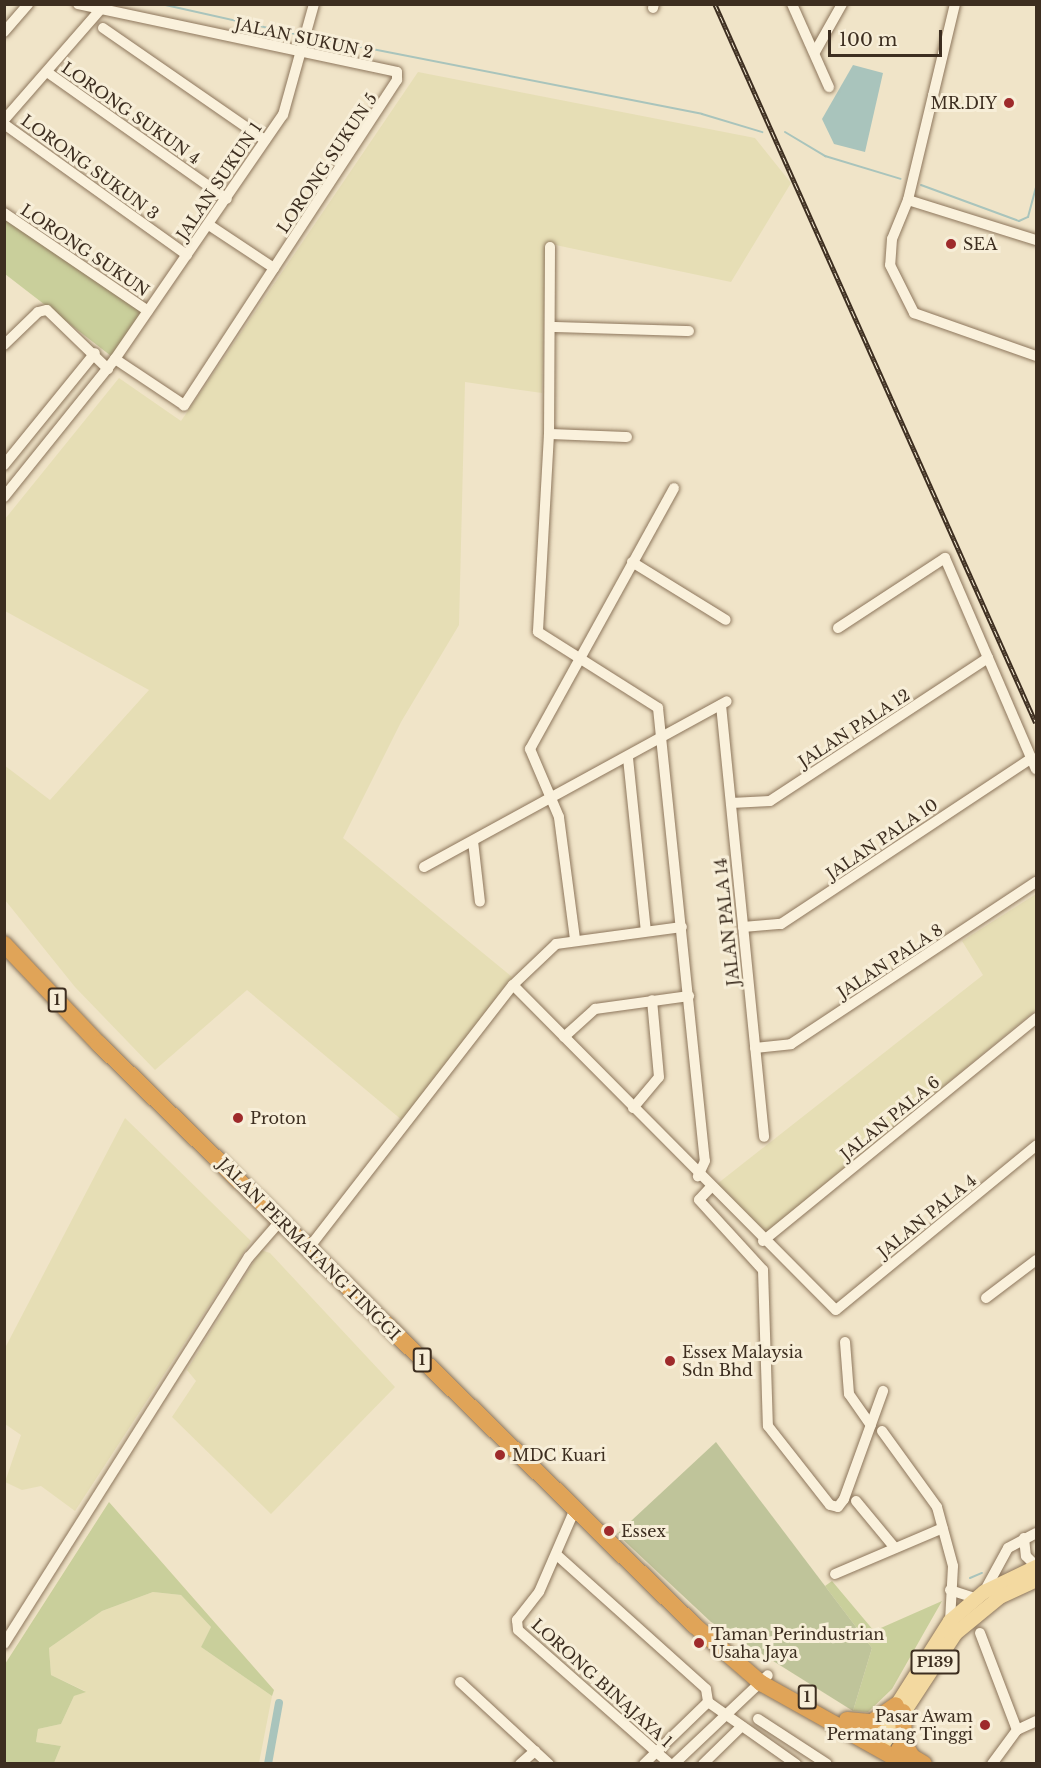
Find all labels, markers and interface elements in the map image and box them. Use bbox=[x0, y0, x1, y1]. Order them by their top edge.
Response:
street label: JALAN SUKUN 2 bbox=[233, 14, 375, 62]
scale bar bbox=[831, 18, 945, 56]
text: 100 m bbox=[839, 29, 897, 51]
street label: LORONG SUKUN 4 bbox=[58, 58, 204, 168]
street label: LORONG SUKUN 5 bbox=[273, 89, 381, 237]
place label: MR.DIY bbox=[930, 93, 997, 113]
marker: MR.DIY bbox=[1002, 96, 1016, 110]
street label: LORONG SUKUN 3 bbox=[17, 111, 163, 223]
street label: JALAN SUKUN 1 bbox=[172, 118, 266, 244]
street label: LORONG SUKUN bbox=[17, 200, 153, 300]
place label: SEA bbox=[963, 234, 997, 254]
marker: SEA bbox=[944, 237, 958, 251]
street label: JALAN PALA 12 bbox=[794, 685, 914, 771]
street label: JALAN PALA 10 bbox=[822, 794, 942, 884]
street label: JALAN PALA 14 bbox=[711, 857, 743, 987]
street label: JALAN PALA 8 bbox=[834, 920, 946, 1002]
road number: 1 bbox=[46, 988, 68, 1012]
street label: JALAN PALA 6 bbox=[836, 1072, 944, 1164]
place label: Proton bbox=[250, 1108, 306, 1128]
marker: Proton bbox=[231, 1111, 245, 1125]
street label: JALAN PERMATANG TINGGI bbox=[214, 1154, 404, 1344]
street label: JALAN PALA 4 bbox=[874, 1170, 980, 1262]
place label: Essex Malaysia Sdn Bhd bbox=[682, 1342, 803, 1380]
road number: 1 bbox=[412, 1348, 432, 1372]
marker: Essex Malaysia Sdn Bhd bbox=[663, 1354, 677, 1368]
place label: MDC Kuari bbox=[512, 1445, 606, 1465]
marker: MDC Kuari bbox=[493, 1448, 507, 1462]
place label: Essex bbox=[621, 1521, 666, 1541]
marker: Essex bbox=[602, 1524, 616, 1538]
street label: LORONG BINAJAYA 1 bbox=[527, 1614, 677, 1752]
place label: Taman Perindustrian Usaha Jaya bbox=[711, 1624, 884, 1662]
marker: Taman Perindustrian Usaha Jaya bbox=[692, 1636, 706, 1650]
road number: P139 bbox=[910, 1650, 960, 1674]
road number: 1 bbox=[796, 1685, 818, 1709]
place label: Pasar Awam Permatang Tinggi bbox=[826, 1706, 973, 1744]
marker: Pasar Awam Permatang Tinggi bbox=[978, 1718, 992, 1732]

